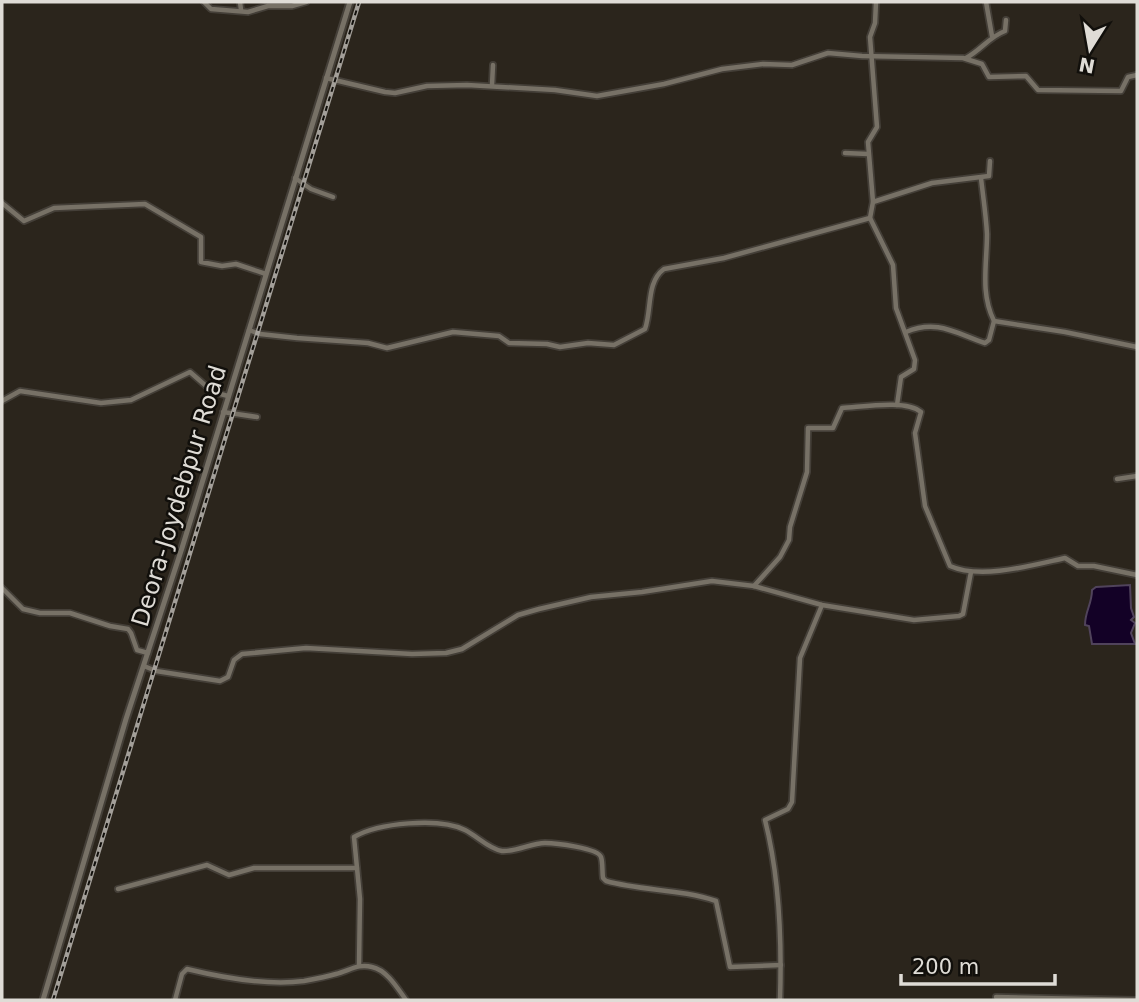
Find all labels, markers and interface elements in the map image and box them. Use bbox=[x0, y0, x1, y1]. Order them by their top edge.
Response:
north arrow bbox=[1055, 14, 1125, 84]
text: N bbox=[1077, 53, 1097, 78]
street label: Deora-Joydebpur Road bbox=[126, 362, 232, 630]
scale bar bbox=[901, 942, 1055, 986]
text: 200 m bbox=[912, 955, 979, 979]

